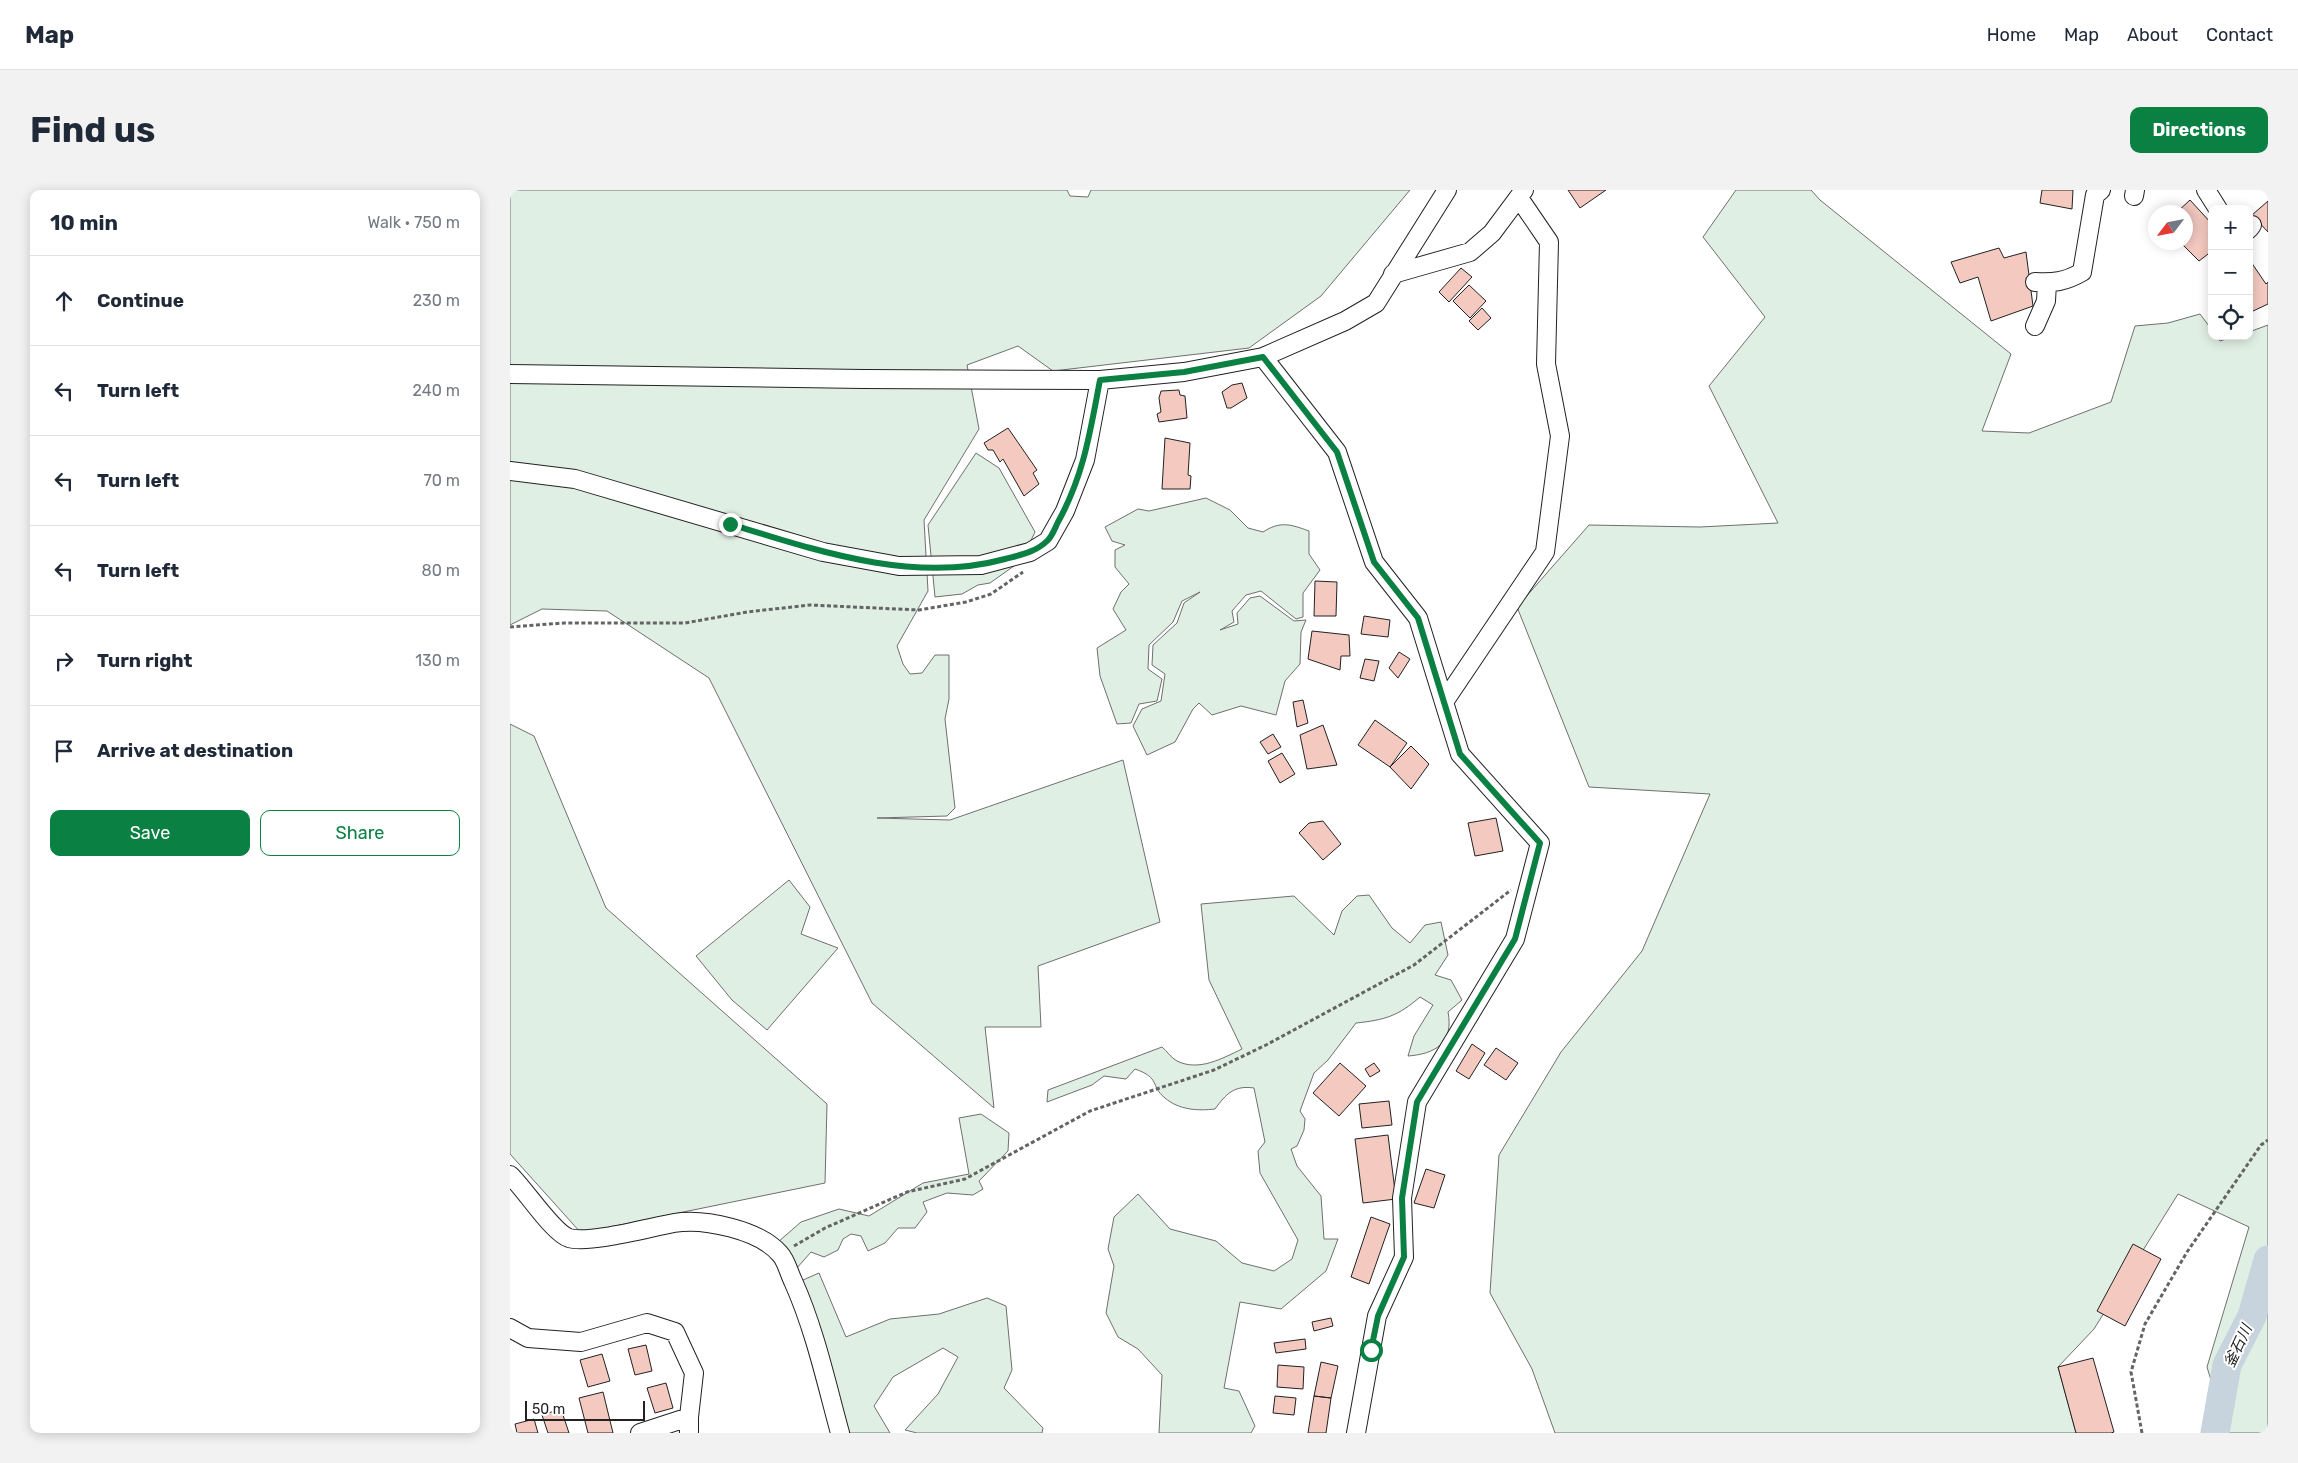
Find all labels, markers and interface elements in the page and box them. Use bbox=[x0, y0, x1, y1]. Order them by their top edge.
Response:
text: Map bbox=[25, 21, 74, 49]
text: Home bbox=[1987, 24, 2036, 46]
text: Map bbox=[2064, 24, 2099, 46]
text: About bbox=[2127, 24, 2178, 46]
text: Contact bbox=[2206, 24, 2273, 46]
button: Directions bbox=[2130, 107, 2268, 153]
text: Find us bbox=[30, 109, 155, 151]
north arrow bbox=[2148, 205, 2193, 250]
map controls bbox=[2208, 205, 2253, 340]
button: + bbox=[2208, 205, 2253, 250]
text: 10 min bbox=[50, 210, 118, 235]
text: Walk · 750 m bbox=[368, 213, 460, 232]
button: − bbox=[2208, 250, 2253, 295]
icon: ahead bbox=[50, 287, 78, 315]
text: Continue bbox=[97, 289, 184, 312]
text: 230 m bbox=[413, 291, 460, 310]
button: locate bbox=[2208, 295, 2253, 340]
icon: left bbox=[50, 377, 78, 405]
text: Turn left bbox=[97, 379, 179, 402]
text: 240 m bbox=[413, 381, 460, 400]
icon: left bbox=[50, 467, 78, 495]
text: Turn left bbox=[97, 469, 179, 492]
text: 70 m bbox=[423, 471, 460, 490]
route end bbox=[719, 513, 742, 536]
icon: left bbox=[50, 557, 78, 585]
text: Turn left bbox=[97, 559, 179, 582]
text: 80 m bbox=[422, 561, 460, 580]
icon: right bbox=[50, 647, 78, 675]
text: Turn right bbox=[97, 649, 192, 672]
text: 130 m bbox=[415, 651, 460, 670]
icon: arrive bbox=[50, 737, 78, 765]
text: Arrive at destination bbox=[97, 739, 293, 762]
button: Save bbox=[50, 810, 250, 856]
button: Share bbox=[260, 810, 460, 856]
water label: 釜石川 bbox=[2220, 1320, 2257, 1370]
route start bbox=[1360, 1339, 1383, 1362]
scale bar bbox=[525, 1398, 645, 1421]
text: 50 m bbox=[532, 1401, 565, 1418]

